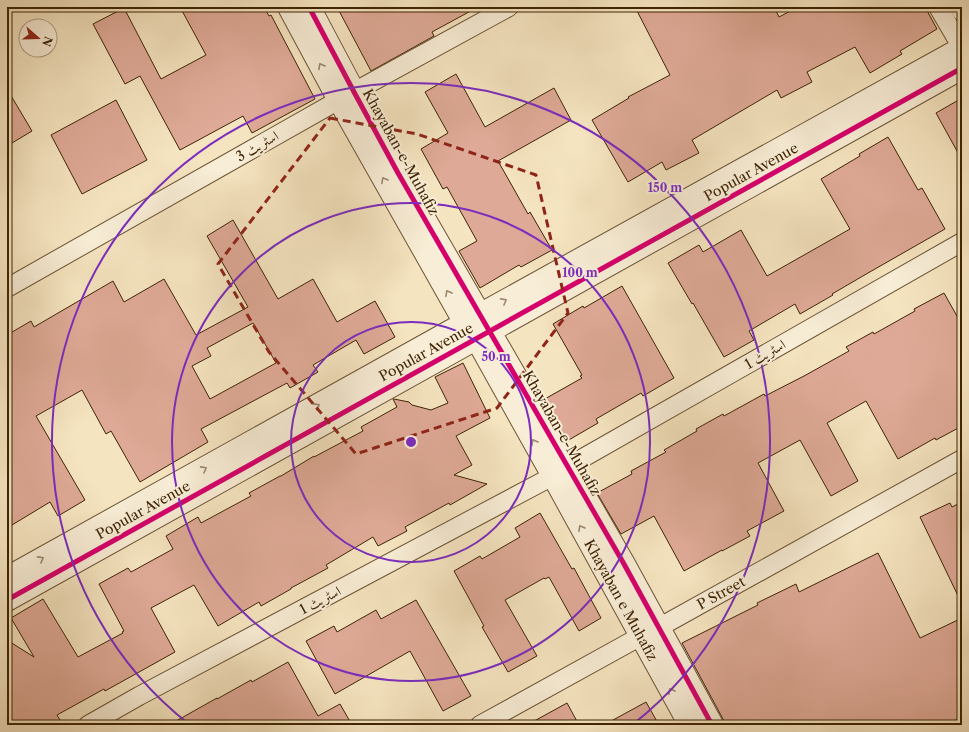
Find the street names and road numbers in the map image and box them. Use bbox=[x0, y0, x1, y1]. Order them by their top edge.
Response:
street label: Khayaban-e-Muhafiz bbox=[359, 86, 443, 218]
street label: اسٹریٹ 3 bbox=[232, 127, 282, 165]
street label: Popular Avenue bbox=[701, 139, 801, 205]
street label: Popular Avenue bbox=[376, 319, 476, 385]
street label: اسٹریٹ 1 bbox=[741, 335, 789, 373]
street label: Khayaban-e-Muhafiz bbox=[519, 367, 605, 499]
street label: Popular Avenue bbox=[93, 477, 193, 543]
street label: Khayaban e Muhafiz bbox=[580, 536, 662, 664]
street label: P Street bbox=[694, 572, 748, 614]
street label: اسٹریٹ 1 bbox=[296, 582, 344, 618]

